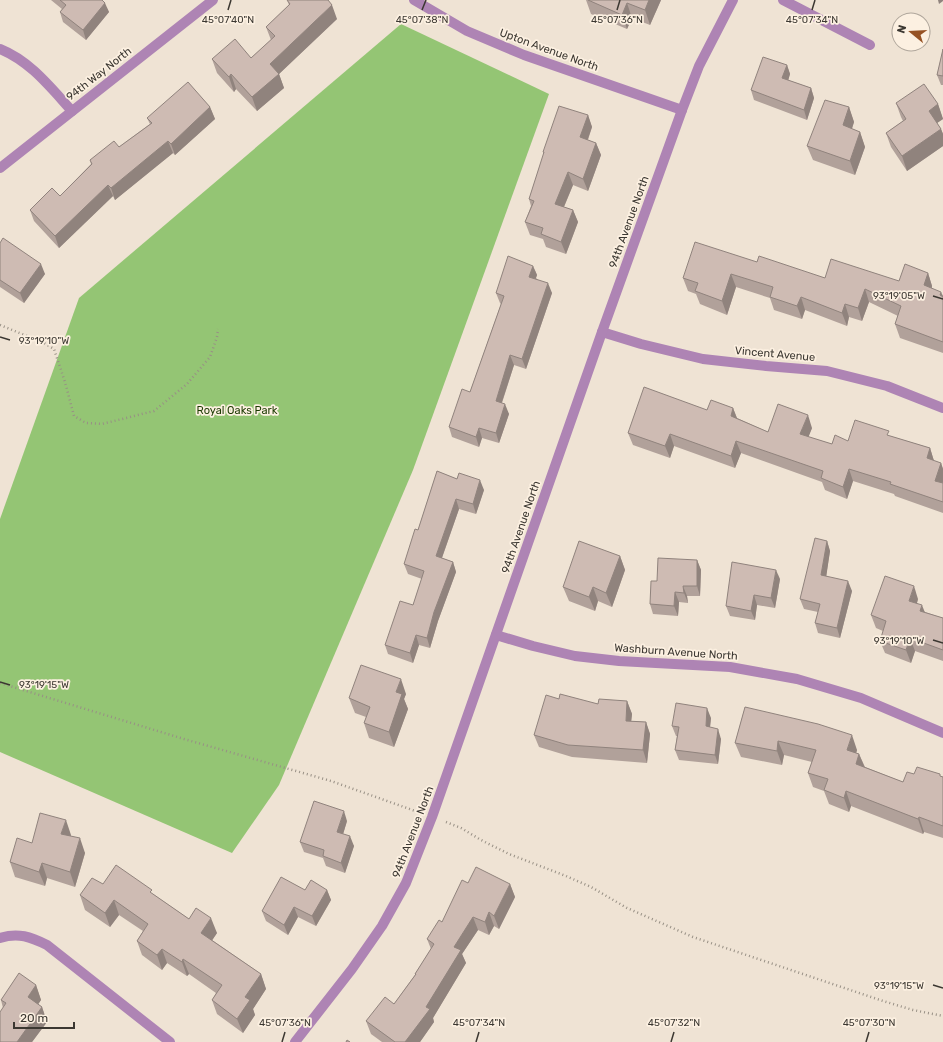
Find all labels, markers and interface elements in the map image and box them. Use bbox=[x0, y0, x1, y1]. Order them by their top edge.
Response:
north arrow bbox=[891, 12, 931, 52]
text: 45°07'40"N bbox=[202, 14, 254, 26]
text: 45°07'38"N bbox=[396, 14, 448, 26]
text: 45°07'36"N bbox=[591, 14, 643, 26]
text: 45°07'34"N bbox=[786, 14, 838, 26]
text: N bbox=[895, 23, 909, 35]
street label: Upton Avenue North bbox=[498, 26, 600, 74]
street label: 94th Way North bbox=[64, 45, 134, 103]
street label: 94th Avenue North bbox=[606, 174, 652, 270]
text: 93°19'05"W bbox=[873, 290, 925, 302]
text: 93°19'10"W bbox=[19, 335, 69, 347]
street label: Vincent Avenue bbox=[734, 344, 816, 364]
park label: Royal Oaks Park bbox=[197, 404, 278, 417]
street label: 94th Avenue North bbox=[499, 479, 543, 575]
text: 93°19'10"W bbox=[874, 635, 924, 647]
street label: Washburn Avenue North bbox=[614, 641, 738, 663]
text: 93°19'15"W bbox=[19, 679, 69, 691]
street label: 94th Avenue North bbox=[390, 784, 436, 880]
text: 93°19'15"W bbox=[874, 980, 924, 992]
scale bar bbox=[14, 1004, 74, 1030]
text: 20 m bbox=[20, 1011, 48, 1025]
text: 45°07'36"N bbox=[259, 1017, 311, 1029]
text: 45°07'34"N bbox=[453, 1017, 505, 1029]
text: 45°07'32"N bbox=[648, 1017, 700, 1029]
text: 45°07'30"N bbox=[843, 1017, 895, 1029]

